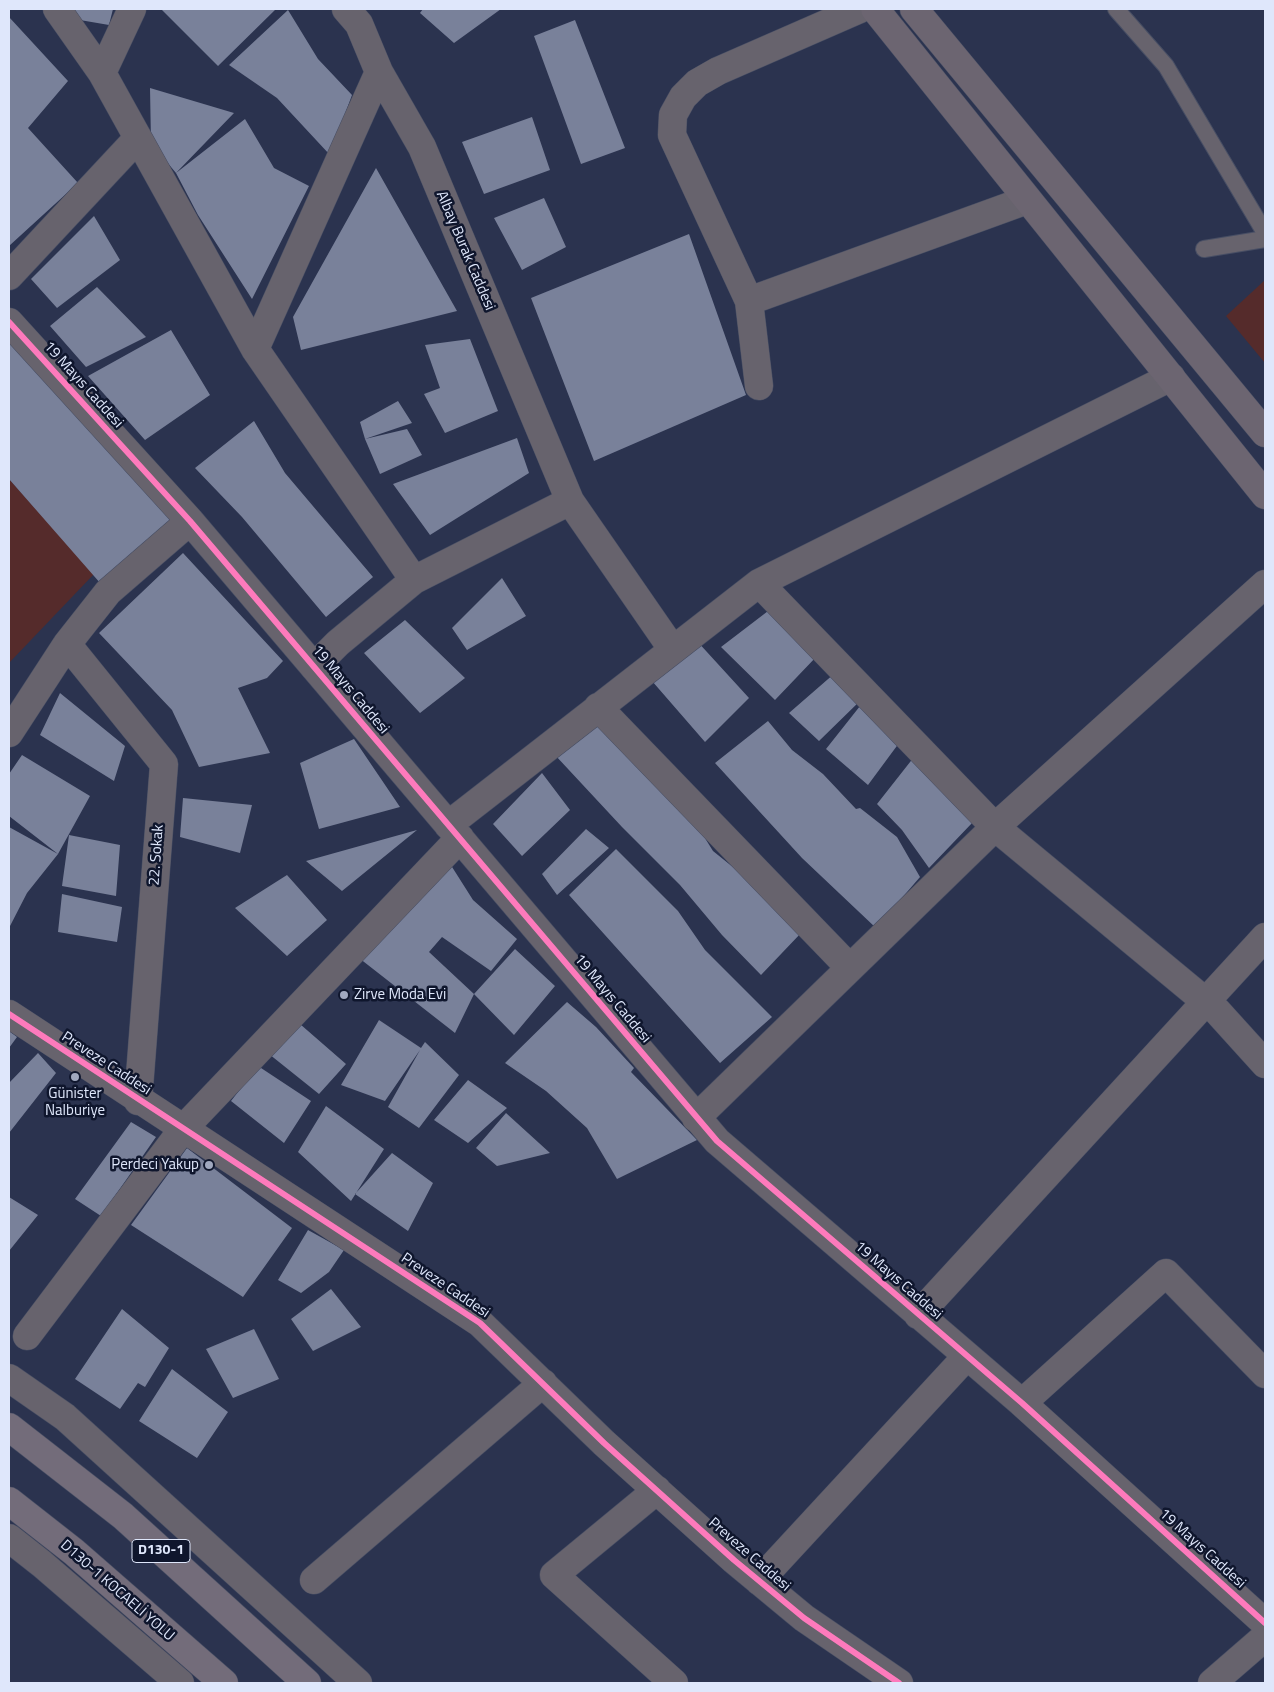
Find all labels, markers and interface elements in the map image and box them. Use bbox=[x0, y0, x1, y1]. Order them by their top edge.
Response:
street label: Albay Burak Caddesi bbox=[432, 189, 498, 313]
street label: 19 Mayıs Caddesi bbox=[39, 338, 127, 432]
street label: 19 Mayıs Caddesi bbox=[308, 642, 392, 738]
street label: 22. Sokak bbox=[146, 824, 168, 886]
street label: 19 Mayıs Caddesi bbox=[570, 951, 654, 1047]
place label: Zirve Moda Evi bbox=[354, 986, 446, 1004]
marker: Zirve Moda Evi bbox=[338, 989, 350, 1001]
street label: Preveze Caddesi bbox=[58, 1028, 154, 1100]
marker: Günister Nalburiye bbox=[69, 1071, 81, 1083]
place label: Günister Nalburiye bbox=[45, 1085, 105, 1120]
place label: Perdeci Yakup bbox=[111, 1156, 199, 1174]
marker: Perdeci Yakup bbox=[203, 1159, 215, 1171]
street label: 19 Mayıs Caddesi bbox=[850, 1238, 946, 1324]
street label: Preveze Caddesi bbox=[397, 1250, 493, 1322]
street label: 19 Mayıs Caddesi bbox=[1155, 1505, 1249, 1593]
street label: Preveze Caddesi bbox=[704, 1514, 794, 1596]
street label: D130-1 KOCAELİ YOLU bbox=[56, 1537, 178, 1645]
road number: D130-1 bbox=[132, 1540, 190, 1562]

